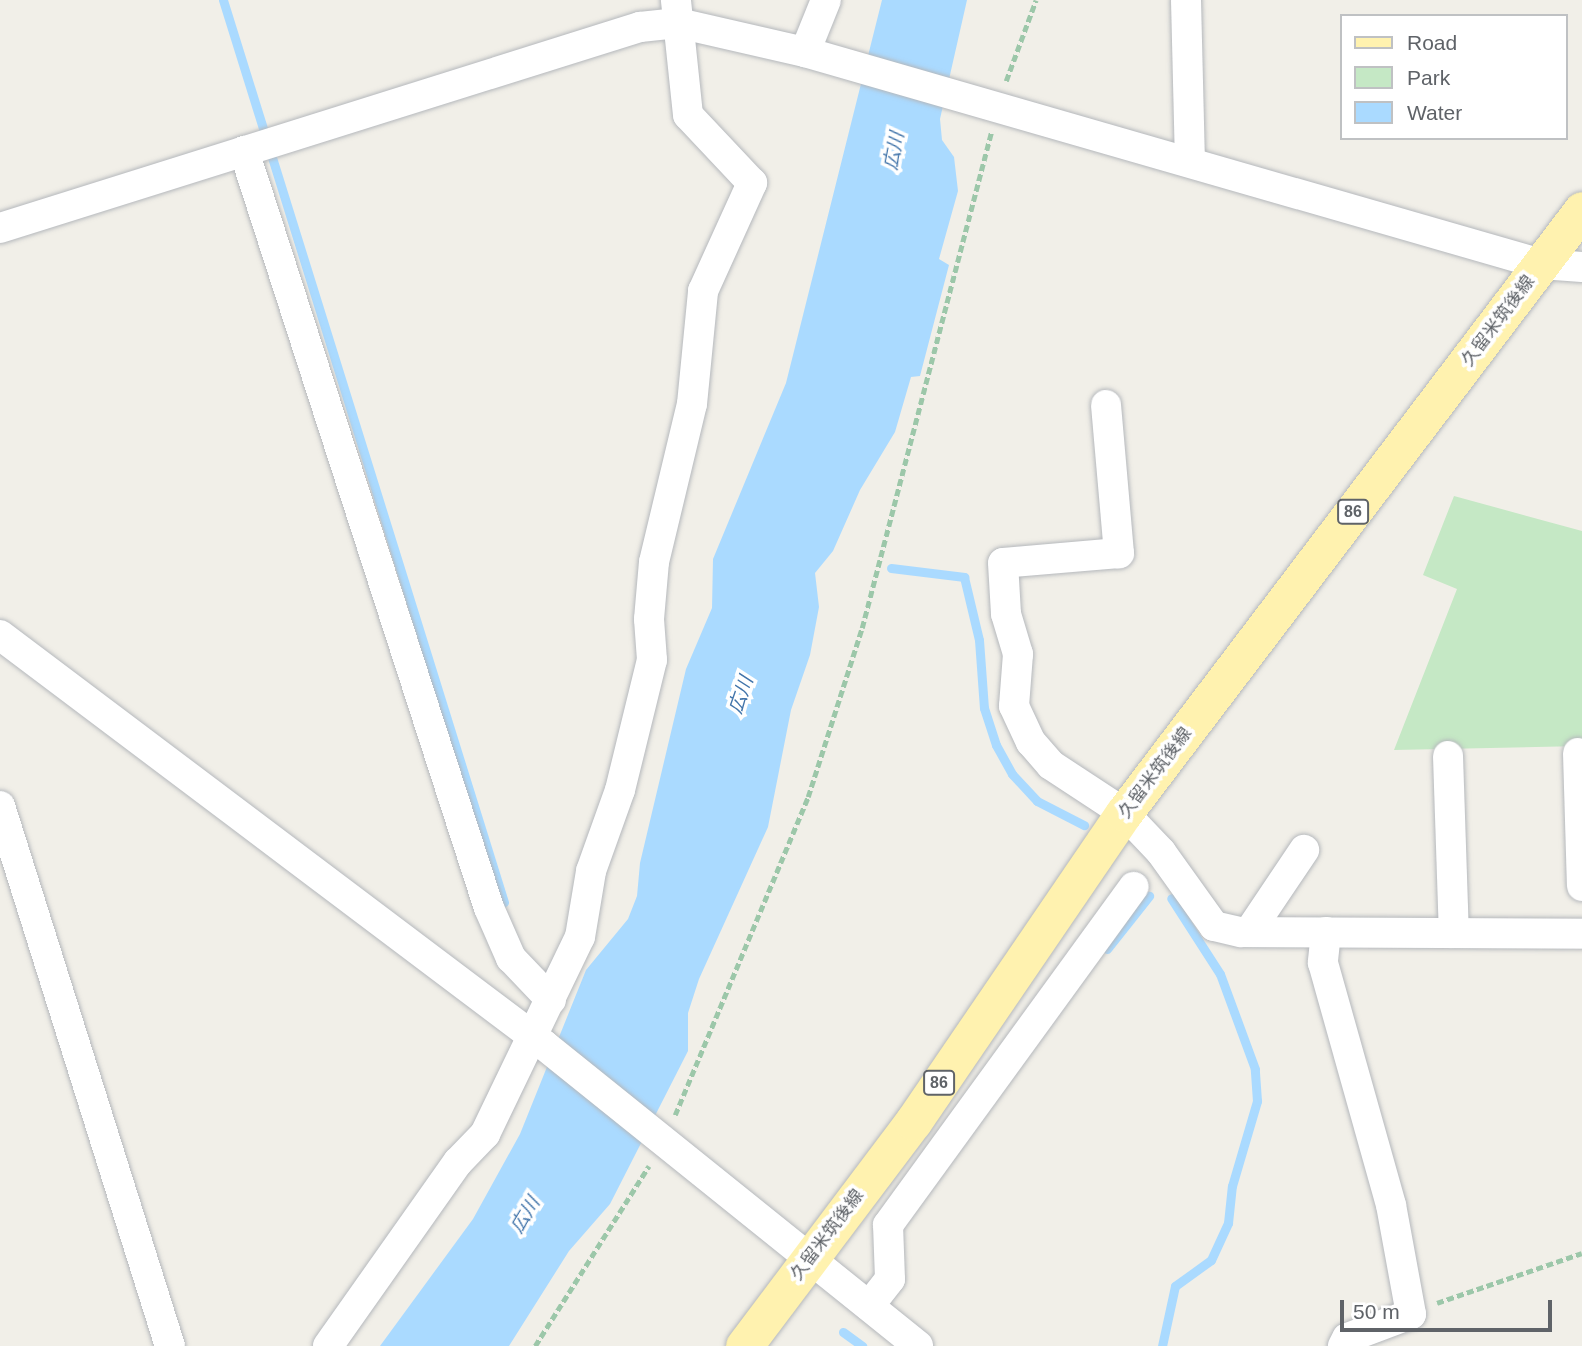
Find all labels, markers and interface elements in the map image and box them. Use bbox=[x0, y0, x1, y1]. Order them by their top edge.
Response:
legend bbox=[1340, 14, 1568, 140]
text: Road bbox=[1407, 31, 1457, 54]
text: Park bbox=[1407, 66, 1450, 89]
text: Water bbox=[1407, 101, 1462, 124]
water label: 広川 bbox=[879, 130, 909, 172]
street label: 久留米筑後線 bbox=[1457, 271, 1539, 371]
road number: 86 bbox=[1336, 499, 1370, 524]
water label: 広川 bbox=[724, 673, 758, 717]
street label: 久留米筑後線 bbox=[1114, 723, 1196, 823]
road number: 86 bbox=[922, 1070, 956, 1096]
street label: 久留米筑後線 bbox=[786, 1185, 868, 1285]
water label: 広川 bbox=[505, 1193, 545, 1237]
scale bar bbox=[1344, 1286, 1556, 1330]
text: 50 m bbox=[1353, 1300, 1400, 1323]

